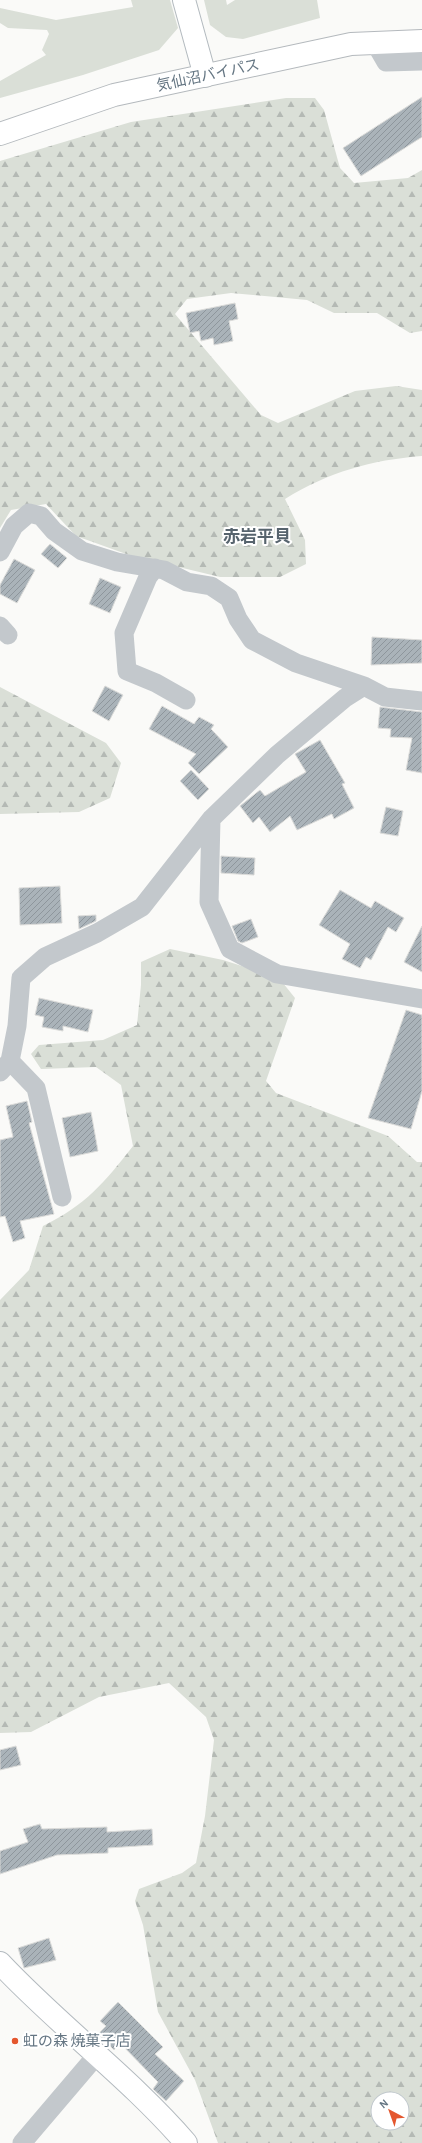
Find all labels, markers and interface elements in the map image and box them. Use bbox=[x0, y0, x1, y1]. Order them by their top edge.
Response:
street label: 気仙沼バイパス bbox=[155, 56, 261, 94]
district label: 赤岩平貝 bbox=[223, 528, 291, 545]
place label: 虹の森 焼菓子店 bbox=[23, 2033, 130, 2049]
marker: 虹の森 焼菓子店 bbox=[10, 2036, 20, 2046]
north arrow bbox=[370, 2091, 410, 2131]
text: N bbox=[377, 2097, 390, 2110]

